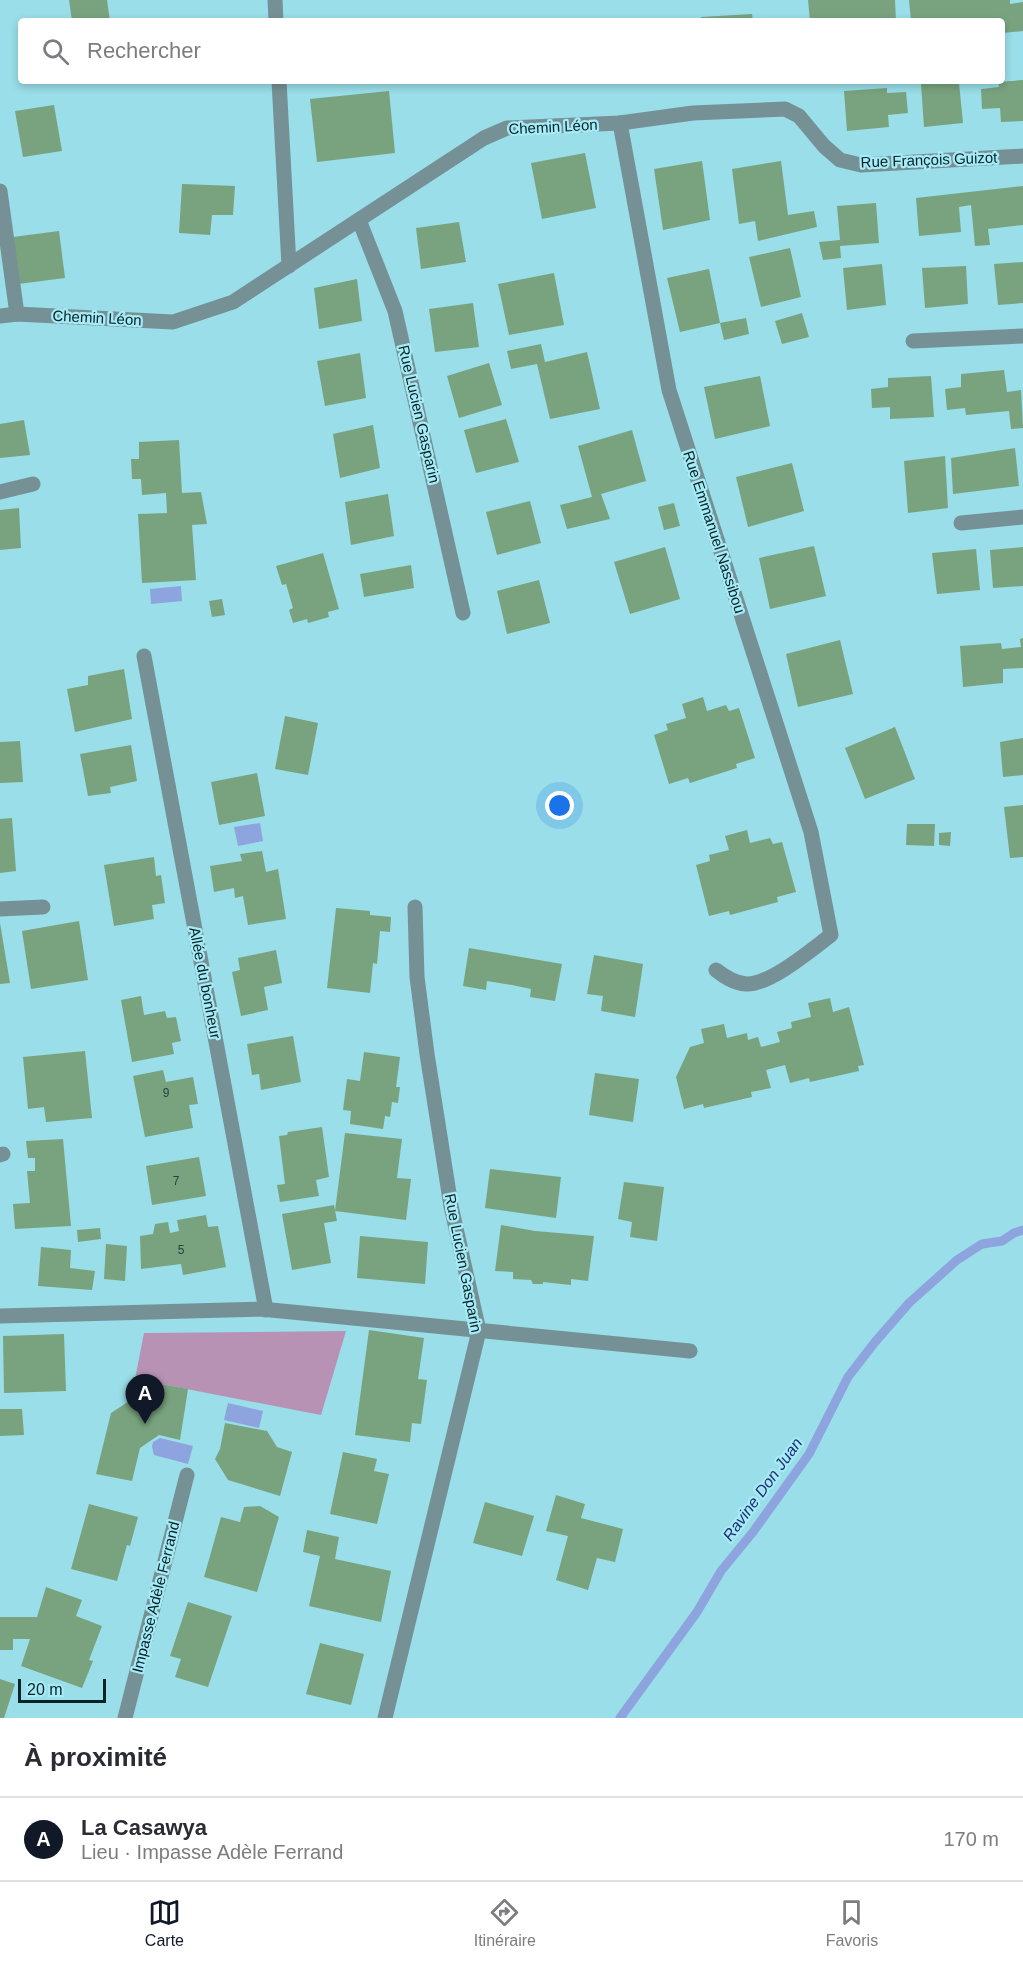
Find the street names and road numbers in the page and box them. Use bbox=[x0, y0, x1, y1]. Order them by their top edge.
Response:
street label: Chemin Léon bbox=[508, 116, 598, 137]
street label: Rue François Guizot bbox=[860, 149, 998, 170]
street label: Chemin Léon bbox=[52, 307, 142, 328]
street label: Rue Lucien Gasparin bbox=[395, 343, 444, 484]
street label: Rue Emmanuel Nassibou bbox=[680, 448, 749, 615]
street label: Allée du bonheur bbox=[186, 926, 225, 1040]
street label: Rue Lucien Gasparin bbox=[442, 1192, 485, 1334]
street label: Impasse Adèle Ferrand bbox=[129, 1520, 183, 1674]

